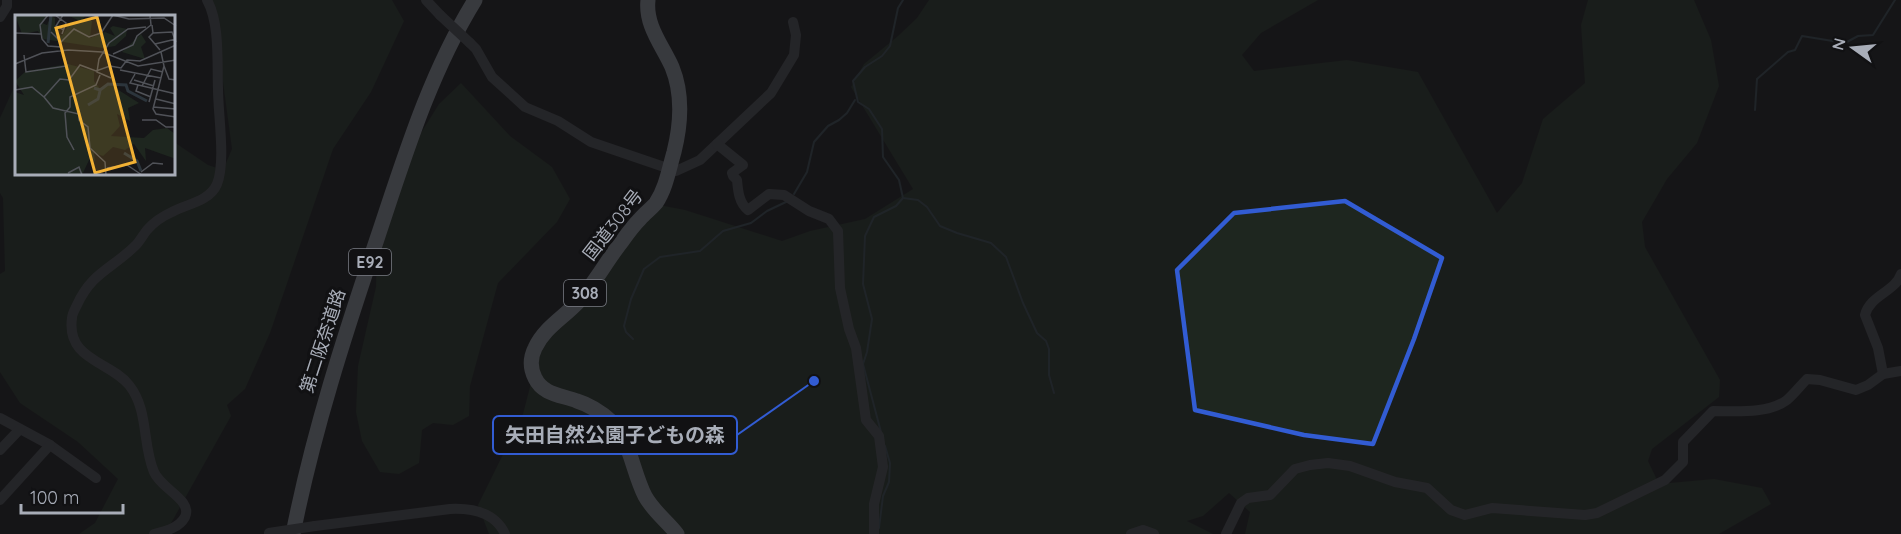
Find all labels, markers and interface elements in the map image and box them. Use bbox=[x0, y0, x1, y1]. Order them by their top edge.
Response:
inset map bbox=[15, 15, 176, 176]
north arrow bbox=[1823, 18, 1883, 78]
text: N bbox=[1827, 36, 1850, 52]
street label: 国道308号 bbox=[578, 185, 647, 265]
road number: E92 bbox=[349, 249, 391, 275]
road number: 308 bbox=[564, 280, 606, 306]
street label: 第二阪奈道路 bbox=[295, 286, 350, 396]
callout: 矢田自然公園子どもの森 bbox=[493, 416, 737, 454]
text: 矢田自然公園子どもの森 bbox=[505, 422, 725, 447]
scale bar bbox=[21, 477, 123, 515]
text: 100 m bbox=[30, 486, 79, 509]

